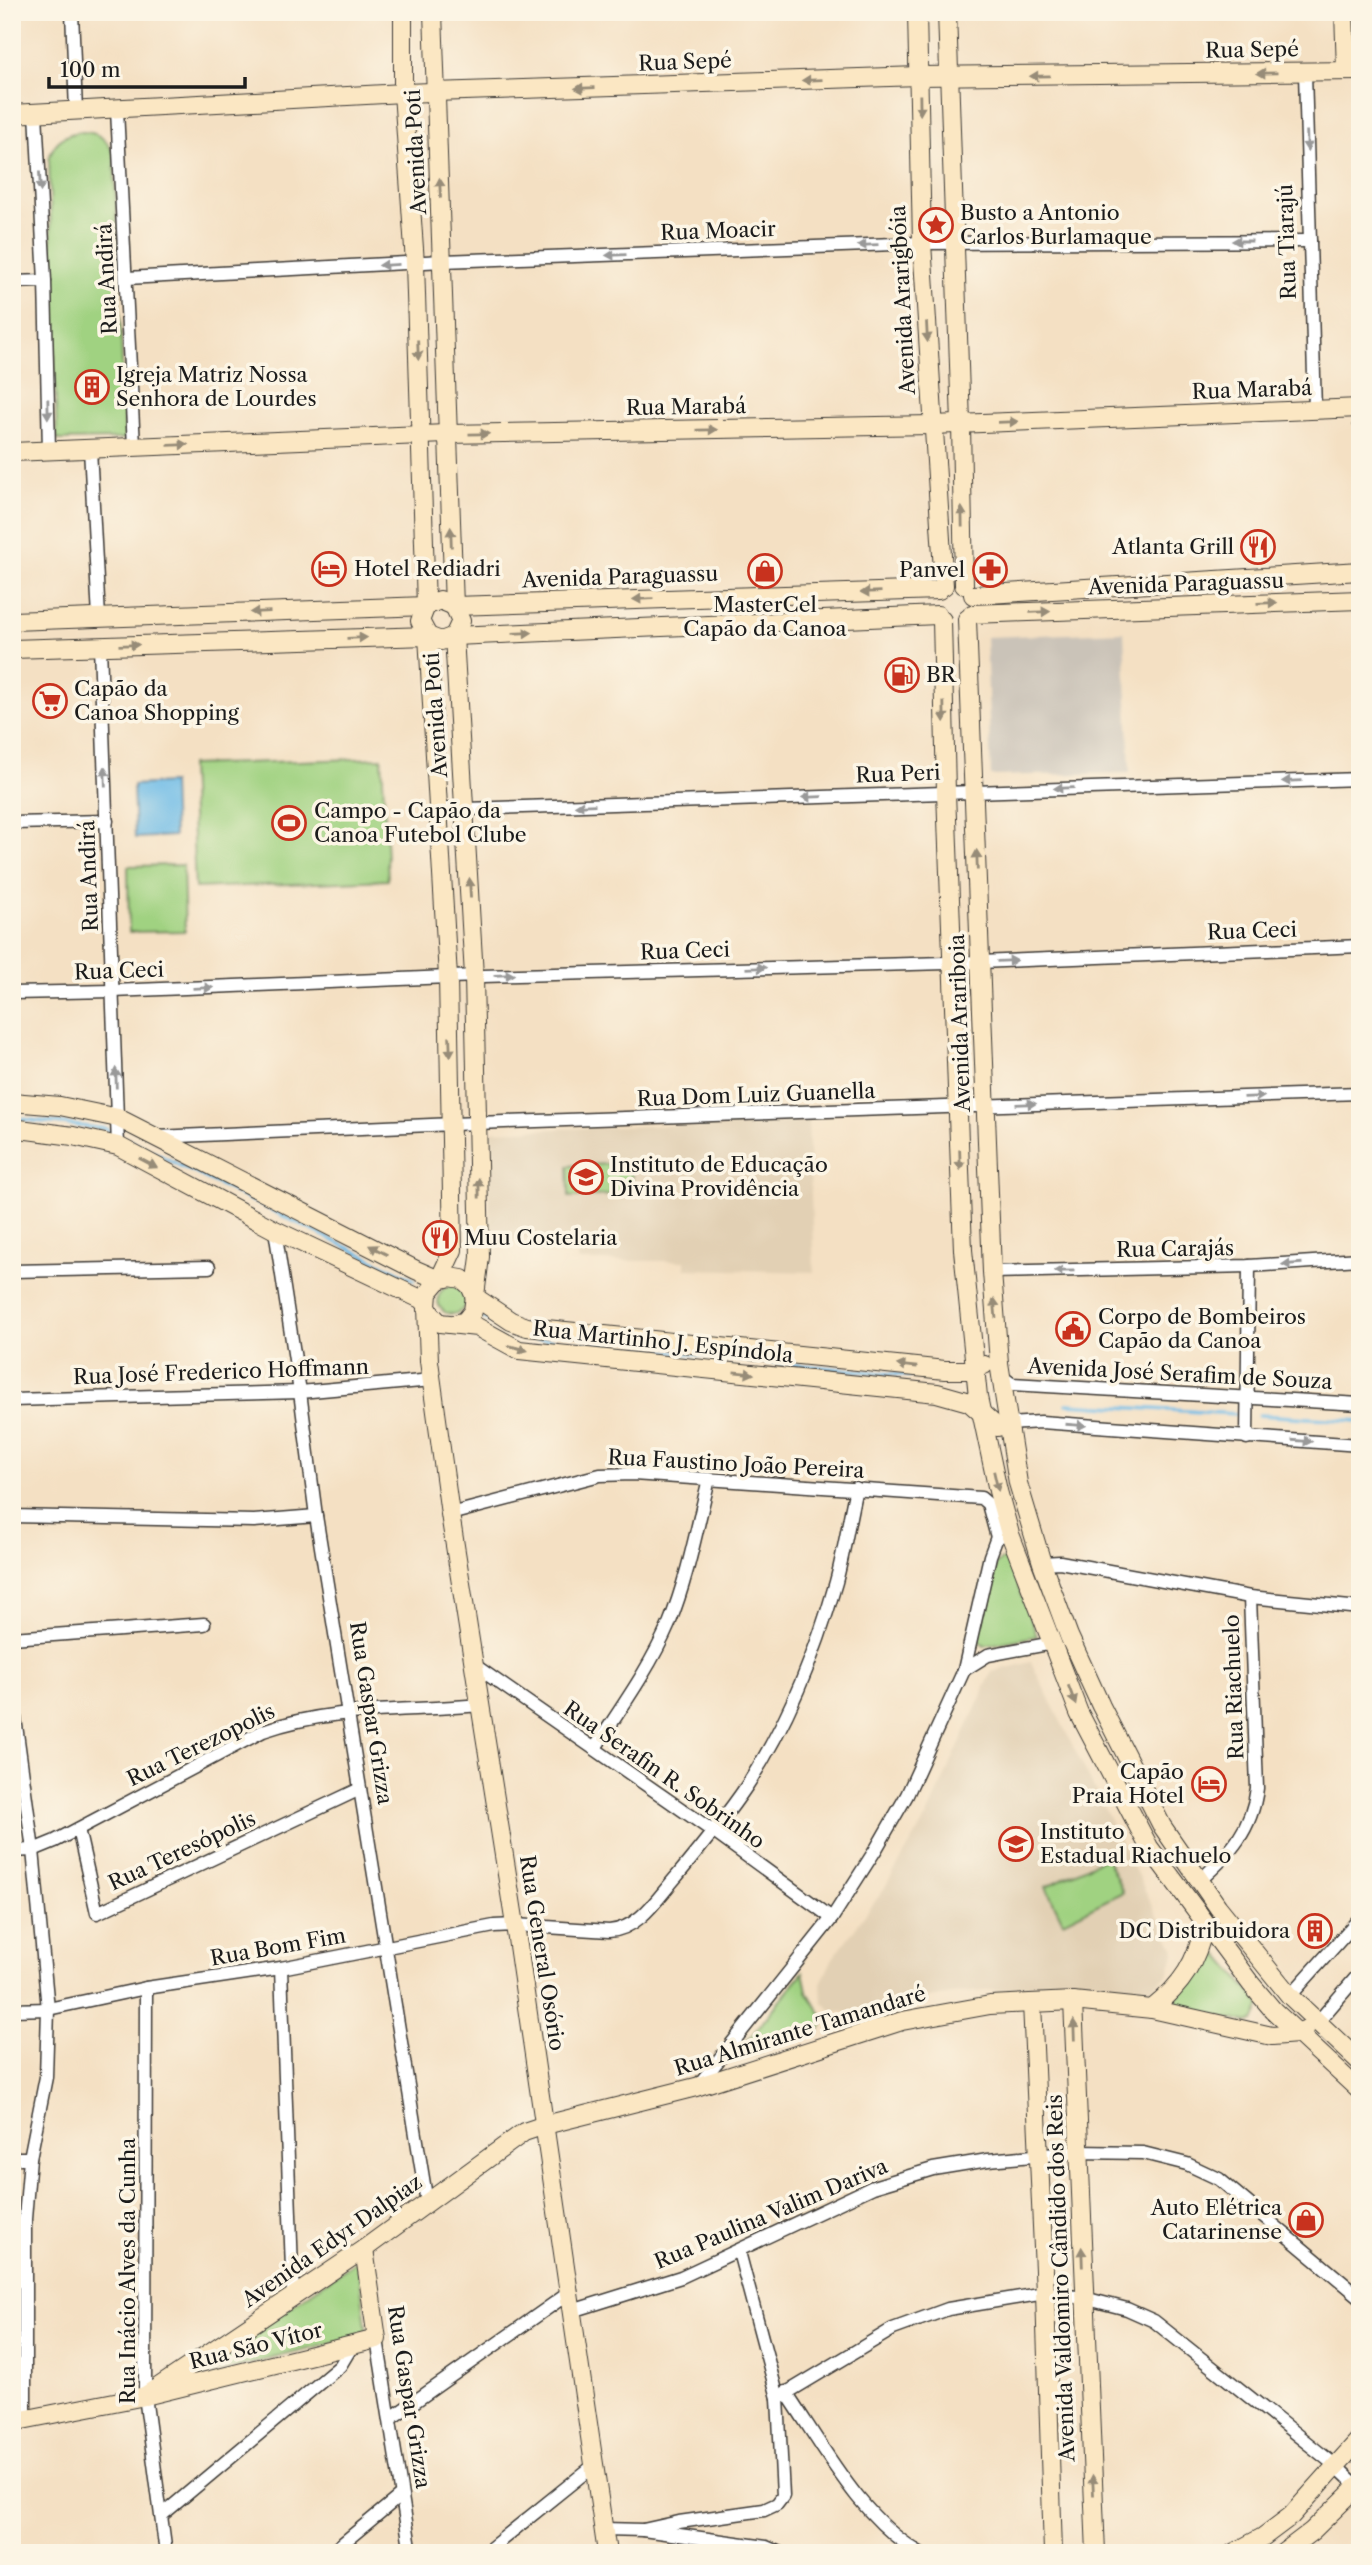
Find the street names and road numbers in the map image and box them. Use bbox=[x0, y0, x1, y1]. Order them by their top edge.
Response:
street label: Rua Sepé bbox=[1205, 36, 1299, 63]
street label: Rua Sepé bbox=[638, 47, 732, 76]
street label: Avenida Poti bbox=[400, 89, 431, 216]
street label: Rua Tiarajú bbox=[1272, 184, 1301, 300]
street label: Avenida Ararigbóia bbox=[885, 204, 920, 396]
street label: Rua Moacir bbox=[660, 216, 776, 245]
street label: Rua Andirá bbox=[91, 222, 122, 335]
street label: Rua Marabá bbox=[1191, 375, 1314, 404]
street label: Rua Marabá bbox=[626, 393, 747, 420]
street label: Avenida Paraguassu bbox=[520, 561, 719, 592]
street label: Avenida Paraguassu bbox=[1086, 568, 1285, 599]
street label: Avenida Poti bbox=[419, 652, 452, 780]
street label: Rua Peri bbox=[855, 760, 941, 787]
street label: Rua Andirá bbox=[74, 819, 103, 932]
street label: Rua Ceci bbox=[1207, 916, 1297, 945]
street label: Avenida Arariboia bbox=[944, 933, 975, 1114]
street label: Rua Ceci bbox=[640, 936, 730, 965]
street label: Rua Ceci bbox=[74, 956, 164, 985]
street label: Rua Dom Luiz Guanella bbox=[636, 1078, 877, 1111]
street label: Rua Carajás bbox=[1116, 1235, 1234, 1262]
street label: Rua Martinho J. Espíndola bbox=[532, 1315, 795, 1368]
street label: Avenida José Serafim de Souza bbox=[1026, 1353, 1334, 1394]
street label: Rua José Frederico Hoffmann bbox=[73, 1354, 369, 1389]
street label: Rua Faustino João Pereira bbox=[607, 1444, 866, 1483]
street label: Rua Riachuelo bbox=[1218, 1614, 1249, 1760]
street label: Rua Gaspar Grizza bbox=[345, 1620, 398, 1807]
street label: Rua Serafin R. Sobrinho bbox=[559, 1696, 770, 1854]
street label: Rua Terezopolis bbox=[123, 1698, 279, 1791]
street label: Rua Teresópolis bbox=[104, 1805, 259, 1896]
street label: Rua General Osório bbox=[515, 1853, 570, 2052]
street label: Rua Bom Fim bbox=[208, 1922, 348, 1971]
street label: Rua Almirante Tamandaré bbox=[671, 1980, 929, 2081]
street label: Avenida Valdomiro Cândido dos Reis bbox=[1042, 2094, 1079, 2463]
street label: Rua Inácio Alves da Cunha bbox=[115, 2137, 140, 2404]
street label: Rua Paulina Valim Dariva bbox=[651, 2153, 892, 2274]
street label: Avenida Edyr Dalpiaz bbox=[236, 2169, 427, 2313]
street label: Rua Gaspar Grizza bbox=[383, 2304, 436, 2491]
street label: Rua São Vítor bbox=[187, 2317, 325, 2374]

